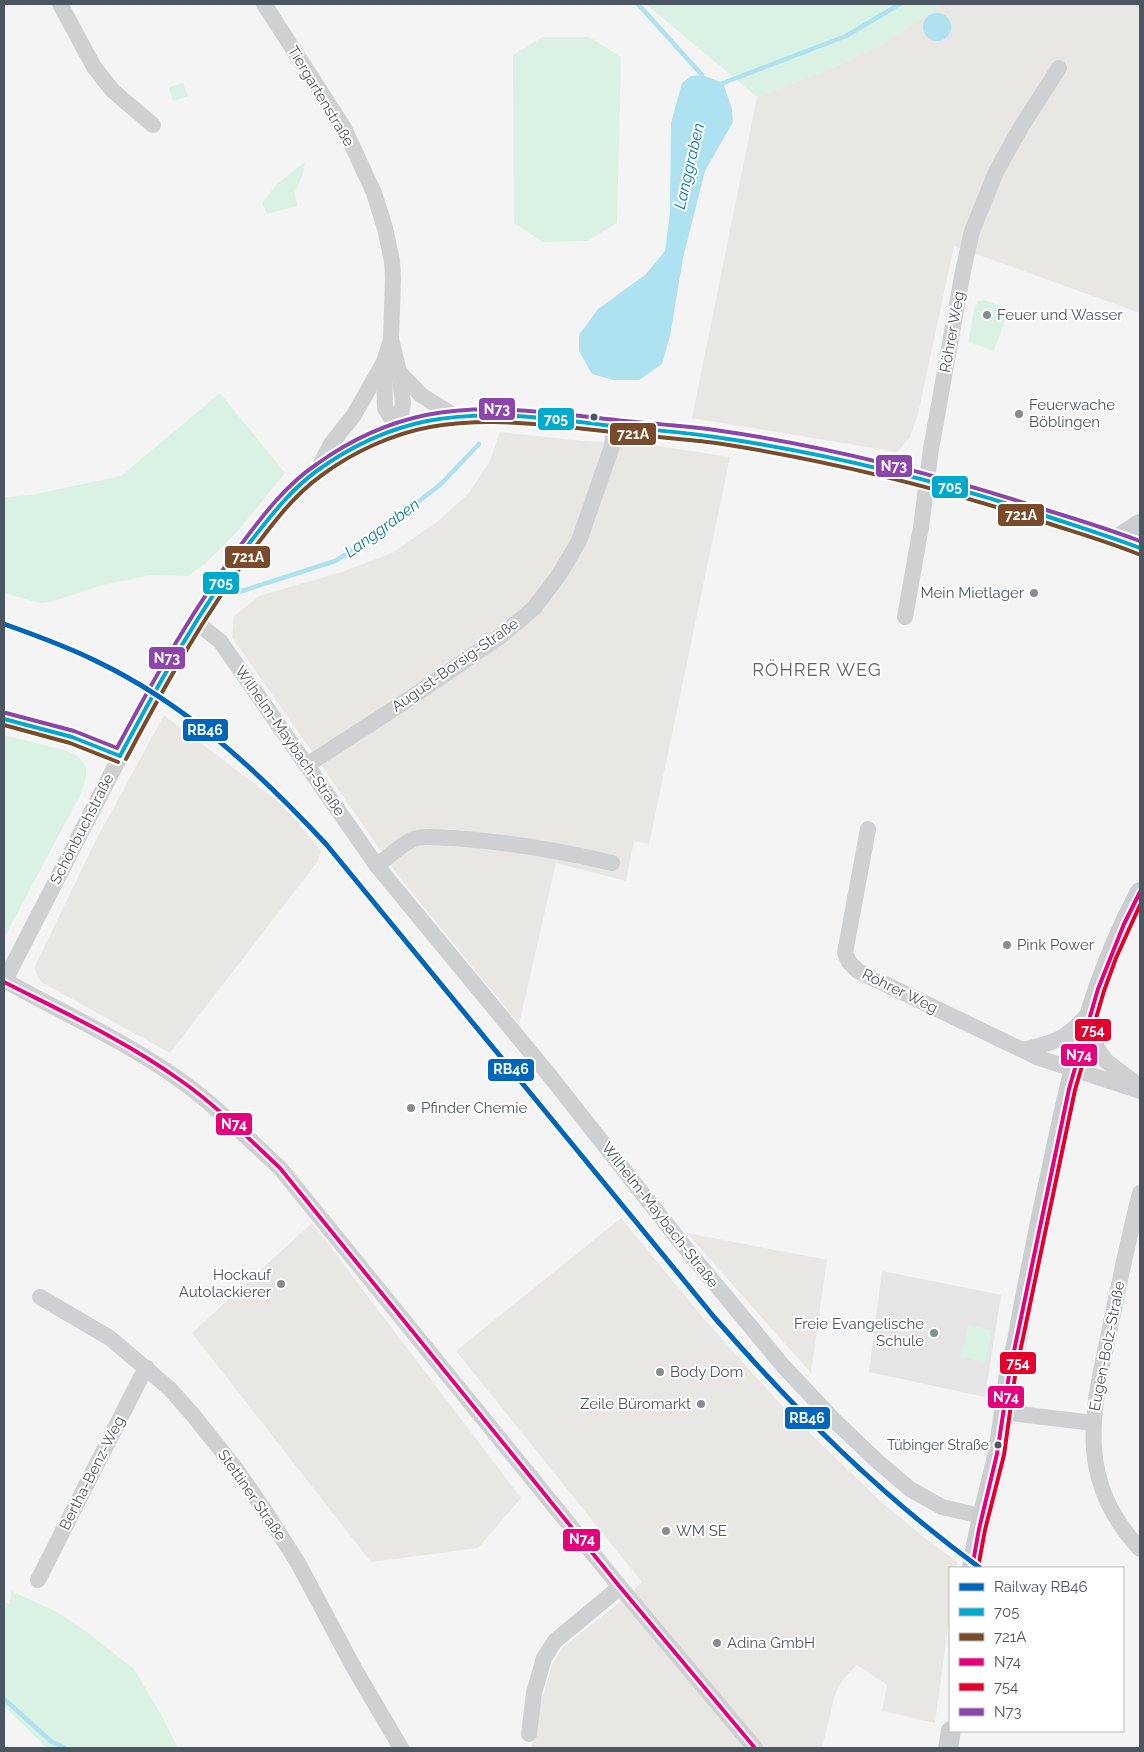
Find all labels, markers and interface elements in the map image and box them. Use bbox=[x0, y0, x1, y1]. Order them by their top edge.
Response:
street label: Tiergartenstraße bbox=[284, 42, 358, 150]
water label: Langgraben bbox=[670, 121, 708, 211]
street label: Röhrer Weg bbox=[936, 290, 968, 374]
place label: Feuer und Wasser bbox=[997, 306, 1123, 324]
marker: Feuer und Wasser bbox=[981, 309, 993, 321]
place label: Feuerwache Böblingen bbox=[1029, 396, 1115, 431]
line badge: N73 bbox=[478, 397, 516, 421]
text: N73 bbox=[484, 401, 510, 417]
line badge: 705 bbox=[537, 407, 575, 431]
marker: Feuerwache Böblingen bbox=[1013, 408, 1025, 420]
text: 705 bbox=[544, 411, 568, 427]
unlabelled marker bbox=[589, 412, 599, 422]
line badge: 721A bbox=[609, 422, 657, 446]
text: 721A bbox=[617, 426, 650, 442]
line badge: N73 bbox=[875, 454, 913, 478]
text: N73 bbox=[881, 458, 907, 474]
line badge: 705 bbox=[931, 475, 969, 499]
text: 705 bbox=[938, 479, 962, 495]
water label: Langgraben bbox=[341, 494, 423, 562]
line badge: 721A bbox=[997, 503, 1045, 527]
text: 721A bbox=[1005, 507, 1038, 523]
line badge: 721A bbox=[224, 545, 271, 569]
text: 721A bbox=[232, 549, 265, 565]
line badge: 705 bbox=[202, 571, 240, 595]
text: 705 bbox=[209, 575, 233, 591]
place label: Mein Mietlager bbox=[921, 584, 1025, 602]
marker: Mein Mietlager bbox=[1028, 587, 1040, 599]
street label: August-Borsig-Straße bbox=[388, 614, 522, 716]
line badge: N73 bbox=[148, 646, 186, 670]
text: N73 bbox=[154, 650, 180, 666]
district label: RÖHRER WEG bbox=[752, 659, 882, 680]
street label: Wilhelm-Maybach-Straße bbox=[231, 662, 349, 820]
line badge: RB46 bbox=[182, 718, 229, 742]
text: RB46 bbox=[187, 722, 223, 738]
street label: Schönbuchstraße bbox=[46, 771, 118, 887]
place label: Pink Power bbox=[1017, 936, 1095, 954]
marker: Pink Power bbox=[1001, 939, 1013, 951]
street label: Röhrer Weg bbox=[859, 965, 941, 1017]
line badge: 754 bbox=[1074, 1018, 1112, 1042]
text: 754 bbox=[1081, 1022, 1105, 1038]
line badge: N74 bbox=[1060, 1043, 1098, 1067]
text: N74 bbox=[1066, 1047, 1092, 1063]
line badge: RB46 bbox=[487, 1058, 535, 1082]
text: RB46 bbox=[493, 1061, 529, 1077]
place label: Pfinder Chemie bbox=[421, 1099, 527, 1117]
marker: Pfinder Chemie bbox=[405, 1102, 417, 1114]
line badge: N74 bbox=[215, 1112, 253, 1136]
text: N74 bbox=[221, 1116, 247, 1132]
street label: Wilhelm-Maybach-Straße bbox=[598, 1139, 722, 1291]
place label: Hockauf Autolackierer bbox=[179, 1266, 272, 1301]
marker: Hockauf Autolackierer bbox=[275, 1278, 287, 1290]
street label: Eugen-Bolz-Straße bbox=[1086, 1279, 1128, 1412]
place label: Freie Evangelische Schule bbox=[794, 1315, 924, 1350]
marker: Freie Evangelische Schule bbox=[928, 1327, 940, 1339]
line badge: 754 bbox=[999, 1351, 1037, 1375]
text: 754 bbox=[1006, 1355, 1030, 1371]
place label: Body Dom bbox=[670, 1363, 743, 1381]
marker: Body Dom bbox=[654, 1366, 666, 1378]
line badge: N74 bbox=[987, 1385, 1025, 1409]
text: N74 bbox=[993, 1389, 1019, 1405]
place label: Zeile Büromarkt bbox=[580, 1395, 691, 1413]
marker: Zeile Büromarkt bbox=[695, 1398, 707, 1410]
line badge: RB46 bbox=[784, 1406, 831, 1430]
text: RB46 bbox=[789, 1410, 825, 1426]
street label: Bertha-Benz-Weg bbox=[55, 1413, 129, 1533]
place label: Tübinger Straße bbox=[887, 1437, 989, 1453]
marker: Tübinger Straße bbox=[993, 1440, 1003, 1450]
street label: Stettiner Straße bbox=[214, 1446, 290, 1544]
place label: WM SE bbox=[676, 1522, 727, 1540]
marker: WM SE bbox=[660, 1525, 672, 1537]
line badge: N74 bbox=[562, 1528, 601, 1552]
text: N74 bbox=[569, 1531, 595, 1547]
legend bbox=[949, 1567, 1124, 1732]
text: Railway RB46 bbox=[994, 1578, 1087, 1596]
text: 705 bbox=[994, 1603, 1019, 1621]
text: 721A bbox=[994, 1628, 1026, 1646]
place label: Adina GmbH bbox=[727, 1634, 815, 1652]
marker: Adina GmbH bbox=[711, 1637, 723, 1649]
text: N74 bbox=[994, 1653, 1021, 1671]
text: 754 bbox=[994, 1678, 1018, 1696]
text: N73 bbox=[994, 1703, 1022, 1721]

